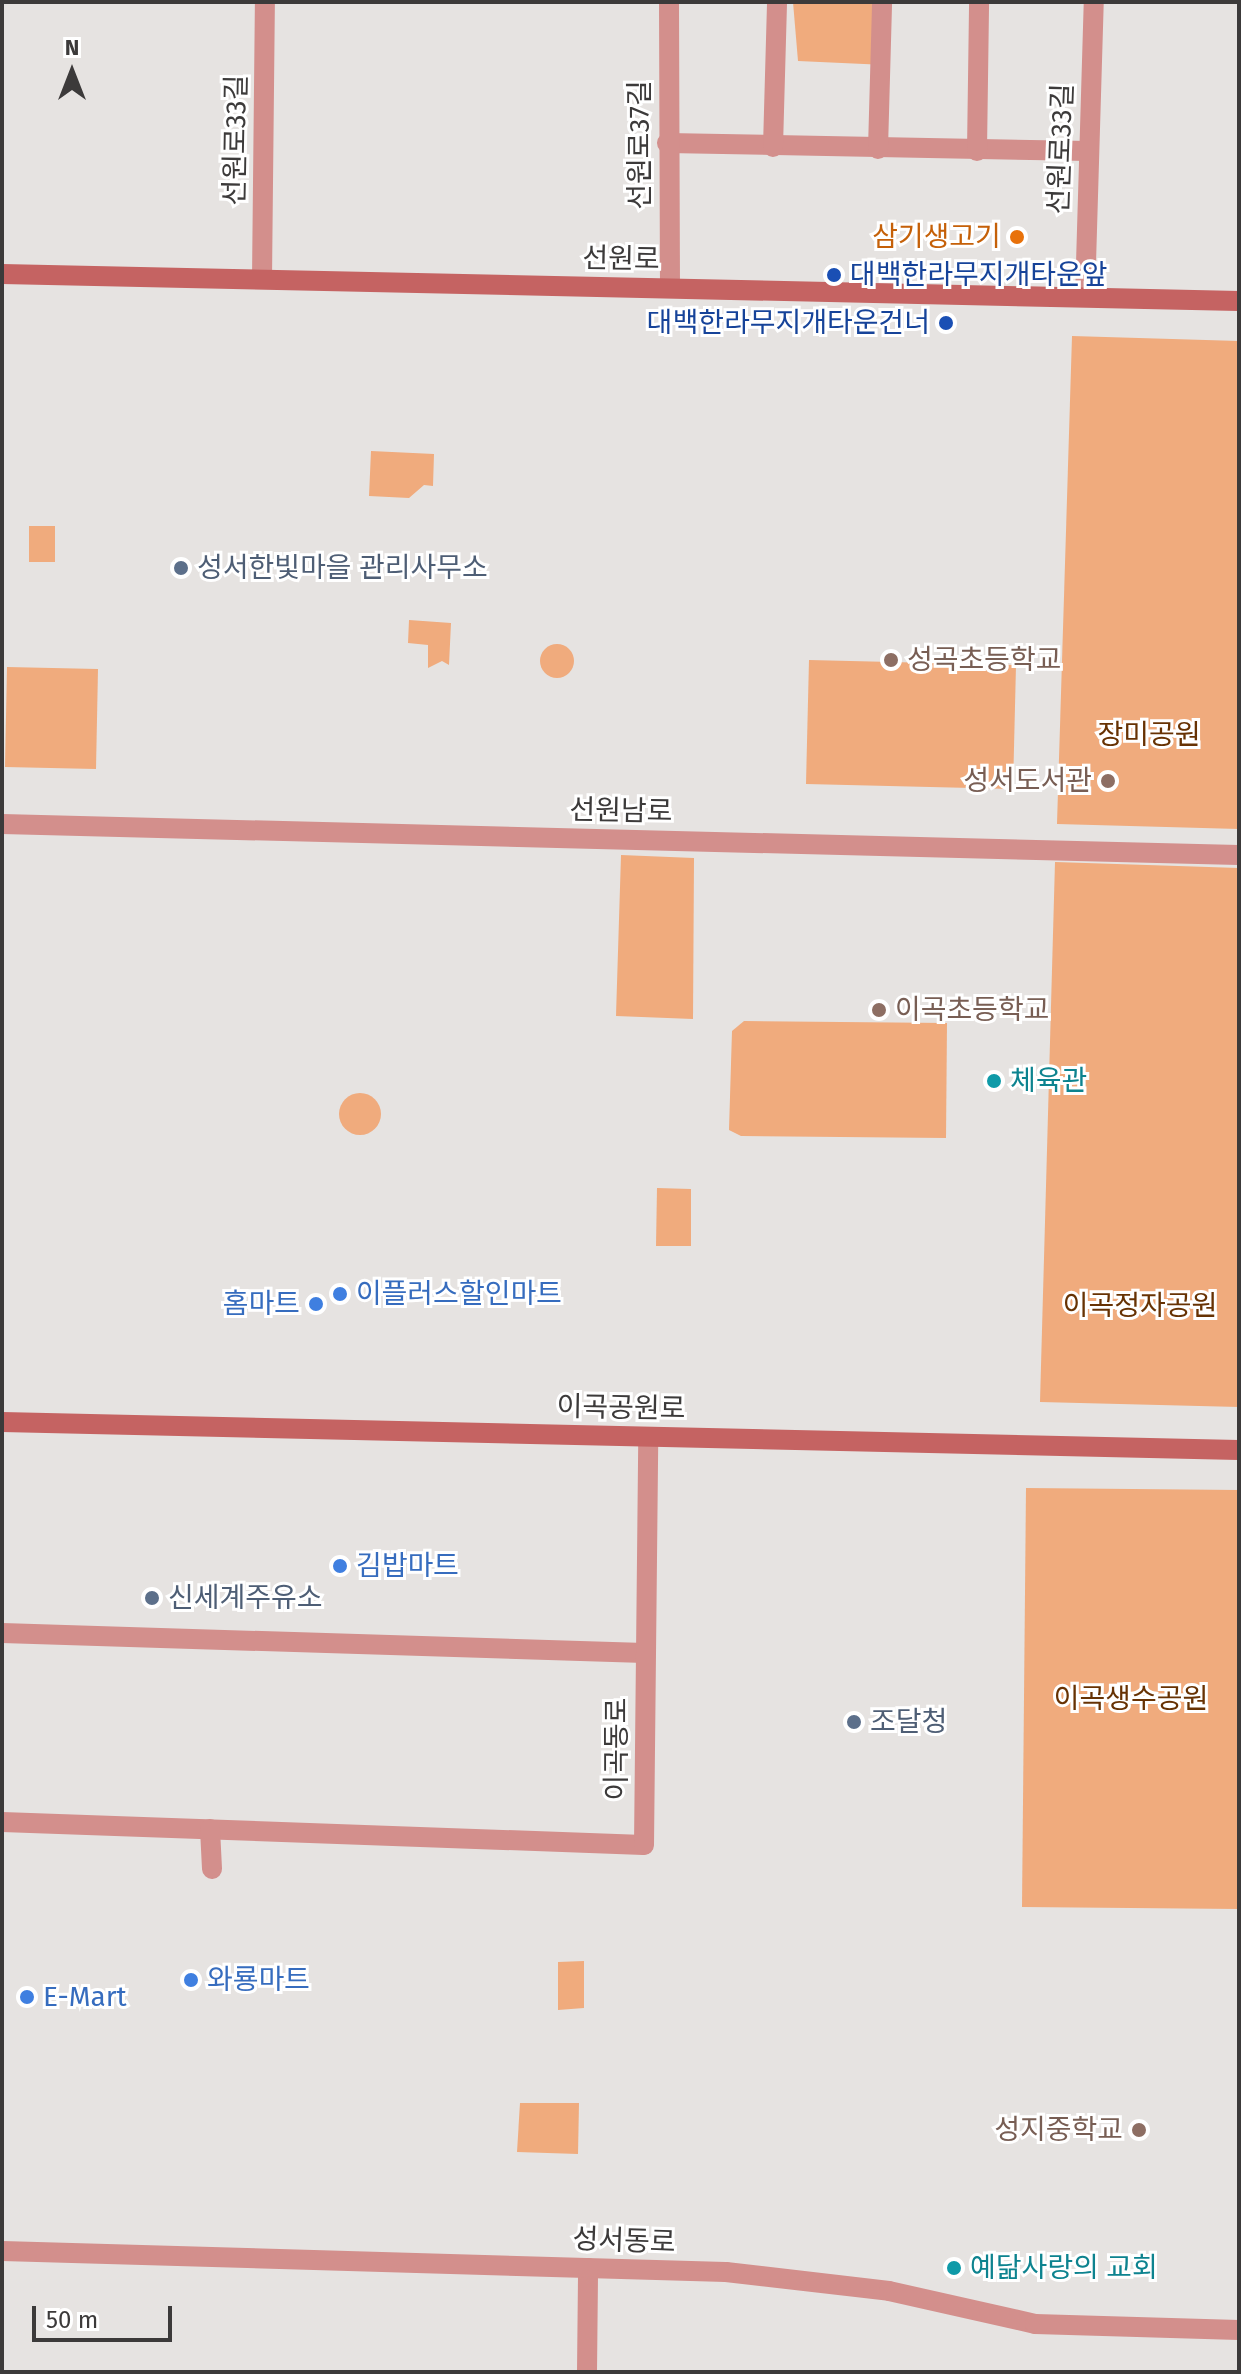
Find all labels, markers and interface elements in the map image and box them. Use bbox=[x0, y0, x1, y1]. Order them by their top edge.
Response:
north arrow bbox=[32, 32, 112, 112]
text: N bbox=[65, 34, 79, 61]
street label: 선원로33길 bbox=[218, 74, 254, 206]
street label: 선원로37길 bbox=[623, 80, 657, 210]
street label: 선원로33길 bbox=[1042, 83, 1080, 215]
place label: 삼기생고기 bbox=[872, 220, 1001, 254]
marker: 삼기생고기 bbox=[1008, 228, 1026, 246]
street label: 선원로 bbox=[582, 242, 660, 276]
place label: 대백한라무지개타운앞 bbox=[850, 258, 1108, 292]
marker: 대백한라무지개타운앞 bbox=[825, 266, 843, 284]
place label: 대백한라무지개타운건너 bbox=[647, 306, 930, 340]
marker: 대백한라무지개타운건너 bbox=[937, 314, 955, 332]
place label: 성서한빛마을 관리사무소 bbox=[197, 551, 488, 585]
marker: 성서한빛마을 관리사무소 bbox=[172, 559, 190, 577]
place label: 성곡초등학교 bbox=[907, 643, 1062, 677]
marker: 성곡초등학교 bbox=[882, 651, 900, 669]
park label: 장미공원 bbox=[1097, 718, 1201, 752]
place label: 성서도서관 bbox=[963, 764, 1092, 798]
marker: 성서도서관 bbox=[1099, 772, 1117, 790]
street label: 선원남로 bbox=[569, 793, 673, 829]
place label: 이곡초등학교 bbox=[895, 993, 1050, 1027]
marker: 이곡초등학교 bbox=[870, 1001, 888, 1019]
place label: 체육관 bbox=[1010, 1064, 1087, 1098]
marker: 체육관 bbox=[985, 1072, 1003, 1090]
place label: 이플러스할인마트 bbox=[356, 1277, 562, 1311]
marker: 이플러스할인마트 bbox=[331, 1285, 349, 1303]
place label: 홈마트 bbox=[223, 1287, 300, 1321]
park label: 이곡정자공원 bbox=[1063, 1289, 1217, 1323]
marker: 홈마트 bbox=[307, 1295, 325, 1313]
street label: 이곡공원로 bbox=[556, 1390, 686, 1426]
place label: 김밥마트 bbox=[356, 1549, 459, 1583]
marker: 김밥마트 bbox=[331, 1557, 349, 1575]
place label: 신세계주유소 bbox=[168, 1581, 323, 1615]
marker: 신세계주유소 bbox=[143, 1589, 161, 1607]
park label: 이곡생수공원 bbox=[1054, 1682, 1208, 1716]
street label: 이곡동로 bbox=[600, 1697, 634, 1801]
place label: 조달청 bbox=[870, 1705, 947, 1739]
marker: 조달청 bbox=[845, 1713, 863, 1731]
place label: 와룡마트 bbox=[207, 1963, 310, 1997]
marker: 와룡마트 bbox=[182, 1971, 200, 1989]
place label: E-Mart bbox=[43, 1980, 127, 2014]
marker: E-Mart bbox=[18, 1988, 36, 2006]
place label: 성지중학교 bbox=[994, 2113, 1123, 2147]
marker: 성지중학교 bbox=[1130, 2121, 1148, 2139]
street label: 성서동로 bbox=[572, 2222, 676, 2260]
place label: 예닮사랑의 교회 bbox=[970, 2251, 1158, 2285]
marker: 예닮사랑의 교회 bbox=[945, 2259, 963, 2277]
scale bar bbox=[36, 2290, 176, 2340]
text: 50 m bbox=[46, 2306, 98, 2334]

